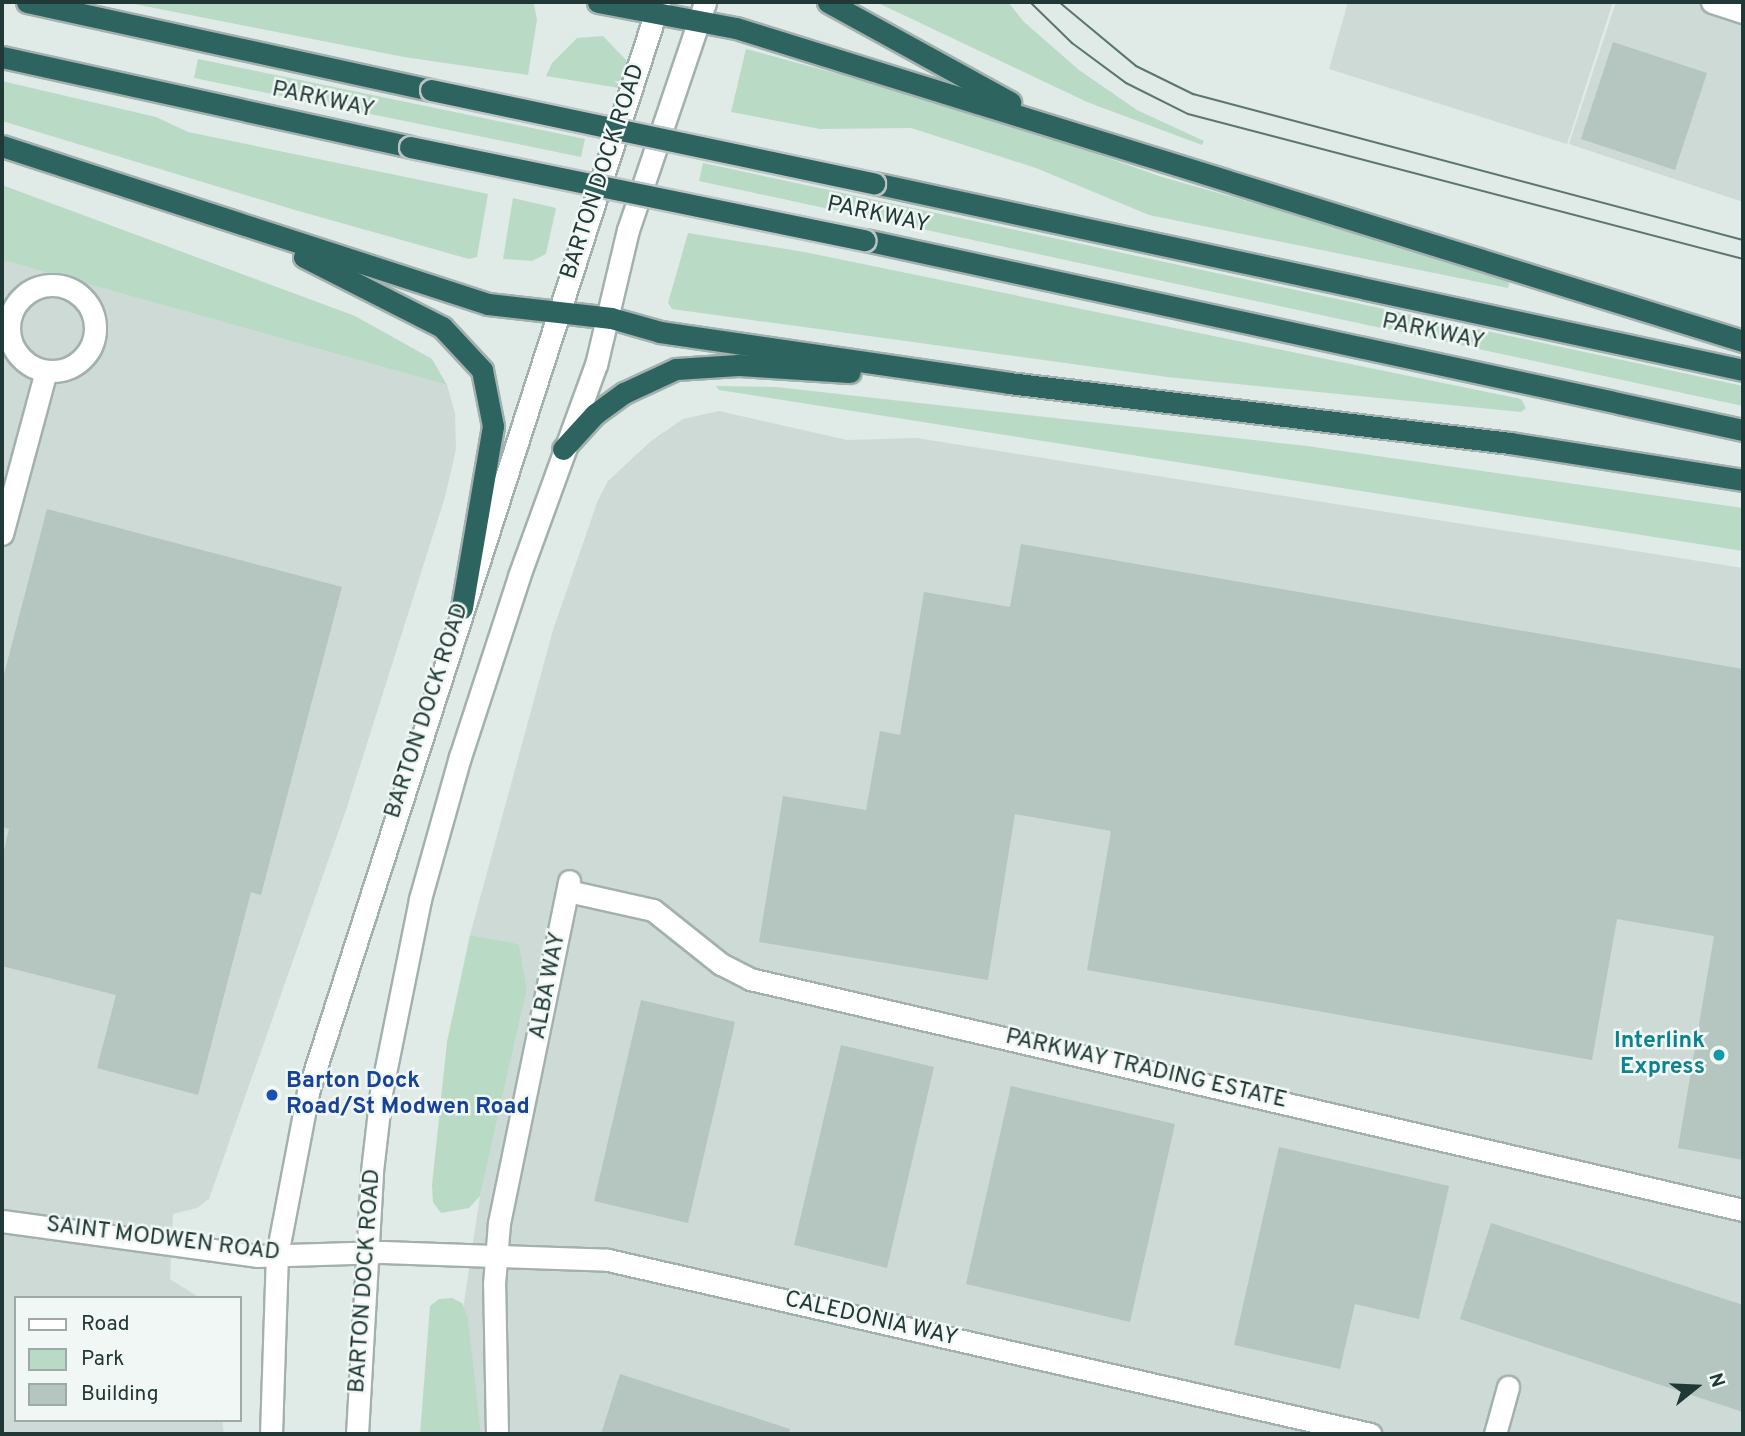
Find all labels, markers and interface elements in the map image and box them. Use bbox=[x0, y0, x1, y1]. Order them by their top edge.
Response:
street label: BARTON DOCK ROAD bbox=[556, 61, 652, 283]
street label: PARKWAY bbox=[269, 77, 377, 125]
street label: PARKWAY bbox=[824, 192, 932, 240]
street label: PARKWAY bbox=[1379, 309, 1487, 357]
street label: BARTON DOCK ROAD bbox=[380, 600, 476, 822]
street label: ALBA WAY bbox=[525, 929, 573, 1043]
street label: PARKWAY TRADING ESTATE bbox=[1002, 1024, 1290, 1116]
place label: Interlink Express bbox=[1614, 1028, 1705, 1082]
marker: Interlink Express bbox=[1711, 1047, 1727, 1063]
place label: Barton Dock Road/St Modwen Road bbox=[286, 1068, 530, 1122]
marker: Barton Dock Road/St Modwen Road bbox=[264, 1087, 280, 1103]
street label: BARTON DOCK ROAD bbox=[344, 1168, 388, 1394]
street label: SAINT MODWEN ROAD bbox=[44, 1212, 282, 1268]
street label: CALEDONIA WAY bbox=[781, 1287, 961, 1353]
legend bbox=[14, 1296, 242, 1422]
text: Road bbox=[81, 1311, 130, 1338]
text: Park bbox=[81, 1346, 124, 1373]
north arrow bbox=[1661, 1352, 1731, 1422]
text: N bbox=[1702, 1370, 1729, 1391]
text: Building bbox=[81, 1381, 159, 1408]

